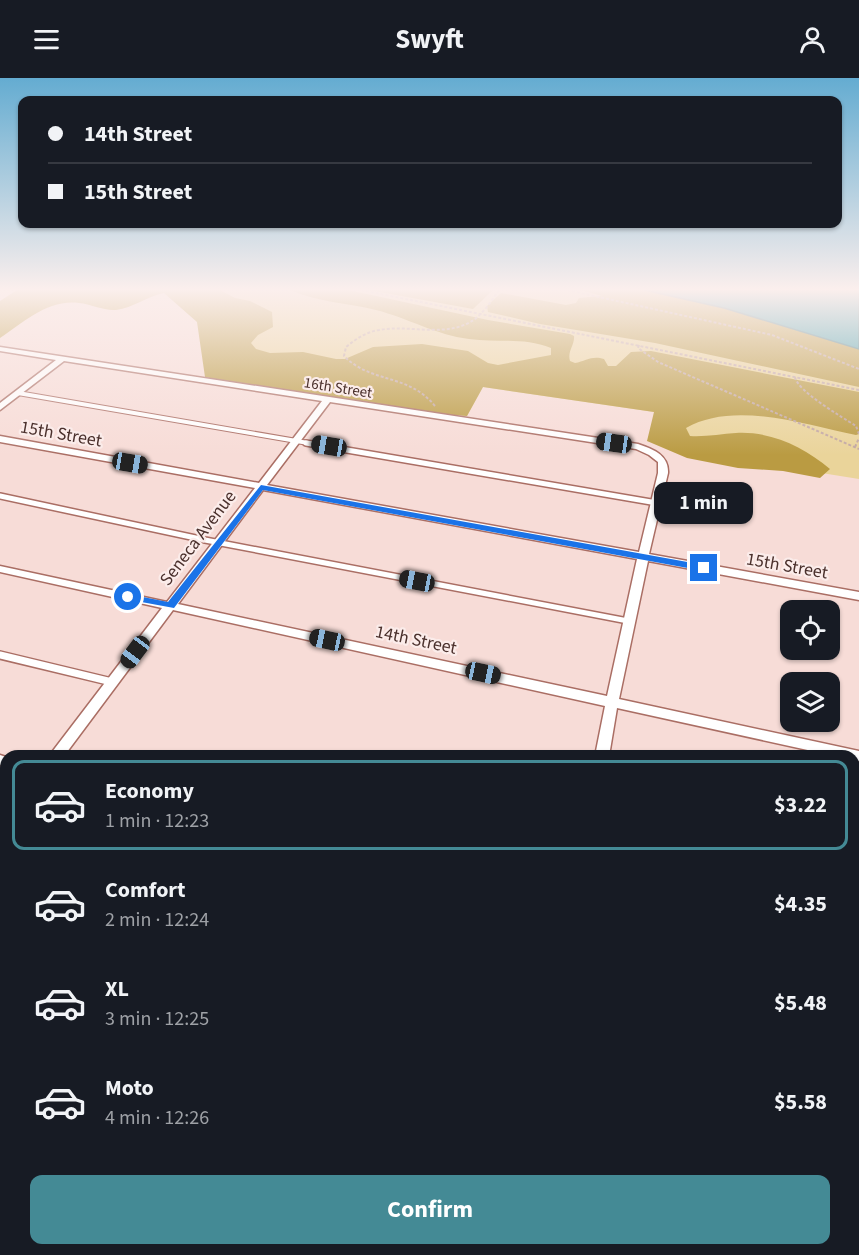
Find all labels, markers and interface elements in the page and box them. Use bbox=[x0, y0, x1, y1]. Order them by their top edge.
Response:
text: Swyft bbox=[395, 20, 464, 59]
icon: menu bbox=[30, 23, 63, 56]
icon: person bbox=[796, 23, 829, 56]
text: 14th Street bbox=[84, 118, 192, 150]
text: 15th Street bbox=[84, 176, 192, 208]
street label: 16th Street bbox=[302, 372, 374, 404]
street label: 15th Street bbox=[18, 415, 104, 453]
car bbox=[595, 432, 633, 454]
car bbox=[310, 434, 348, 458]
car bbox=[111, 451, 149, 475]
callout: 1 min bbox=[654, 481, 754, 523]
street label: Seneca Avenue bbox=[154, 485, 242, 591]
text: 1 min bbox=[679, 489, 728, 517]
street label: 15th Street bbox=[744, 547, 830, 585]
route end bbox=[690, 554, 717, 581]
car bbox=[398, 569, 436, 593]
route start bbox=[114, 583, 141, 610]
map controls bbox=[780, 600, 840, 732]
button: locate bbox=[780, 600, 840, 660]
street label: 14th Street bbox=[373, 619, 459, 661]
car bbox=[308, 627, 346, 653]
car bbox=[117, 632, 153, 672]
car bbox=[464, 660, 502, 686]
button: layers bbox=[780, 672, 840, 732]
text: Economy bbox=[105, 775, 194, 807]
icon: car bbox=[33, 778, 87, 832]
text: $3.22 bbox=[774, 789, 827, 821]
text: 1 min · 12:23 bbox=[105, 807, 209, 835]
text: Comfort bbox=[105, 874, 186, 906]
icon: car bbox=[33, 877, 87, 931]
text: $4.35 bbox=[774, 888, 827, 920]
text: 2 min · 12:24 bbox=[105, 906, 209, 934]
text: XL bbox=[105, 973, 129, 1005]
icon: car bbox=[33, 976, 87, 1030]
text: $5.48 bbox=[774, 987, 827, 1019]
text: 3 min · 12:25 bbox=[105, 1005, 209, 1033]
text: Moto bbox=[105, 1072, 154, 1104]
icon: car bbox=[33, 1075, 87, 1129]
text: $5.58 bbox=[774, 1086, 827, 1118]
text: 4 min · 12:26 bbox=[105, 1104, 209, 1132]
button: Confirm bbox=[30, 1175, 830, 1244]

